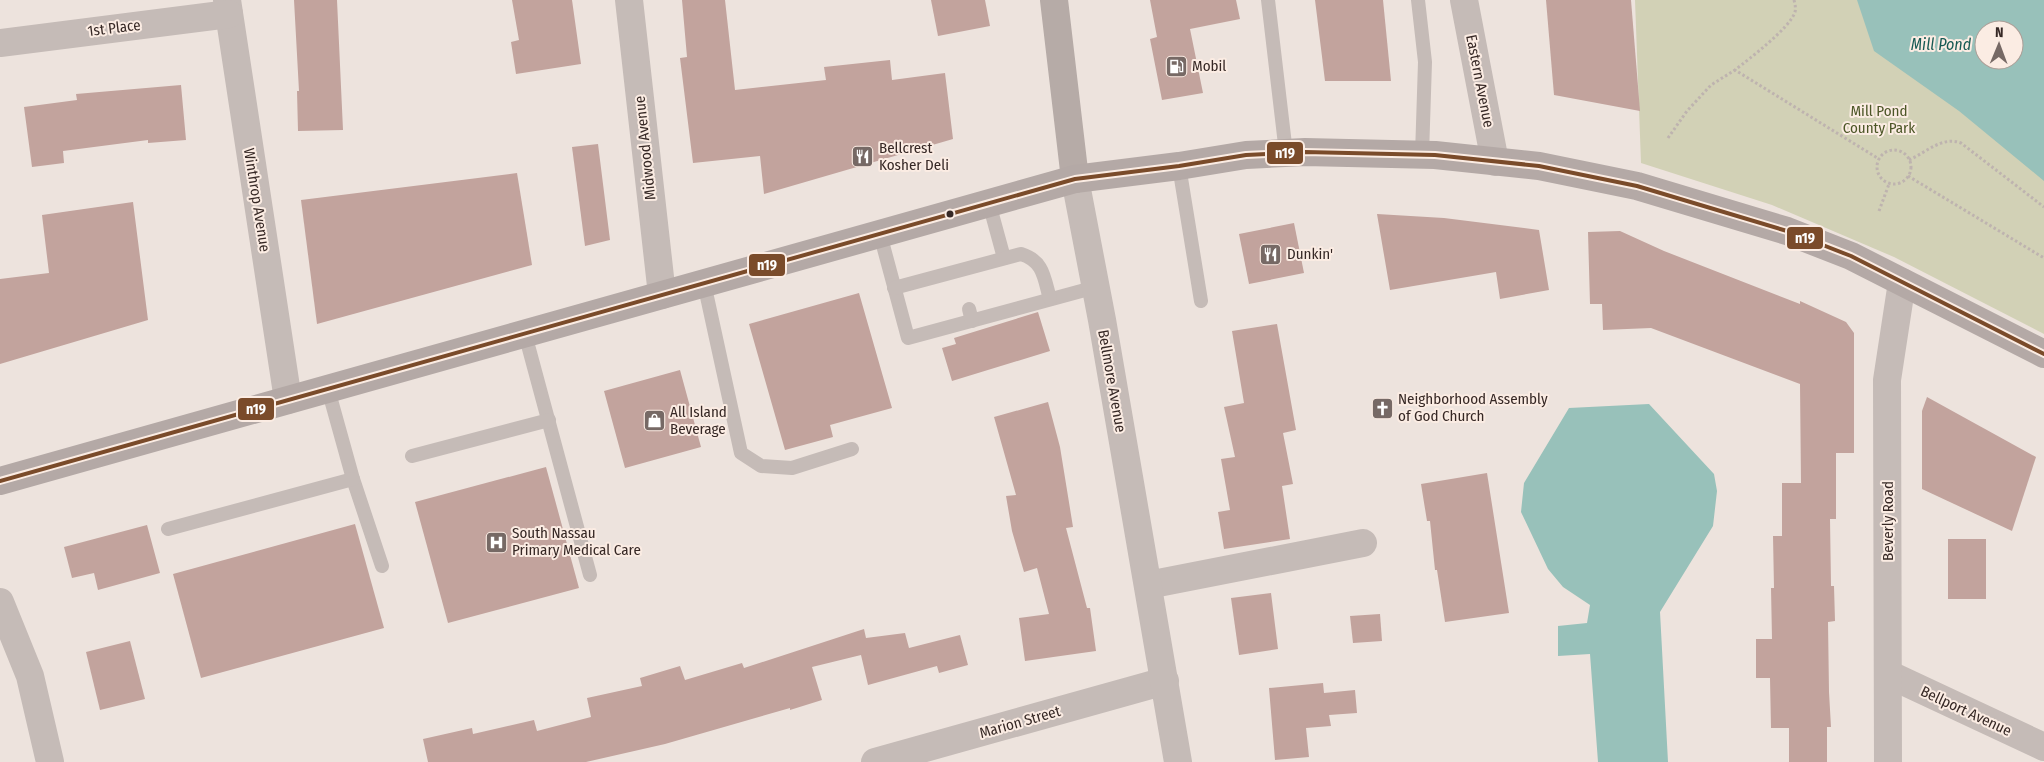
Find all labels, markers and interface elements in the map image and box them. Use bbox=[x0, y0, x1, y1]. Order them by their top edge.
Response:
street label: 1st Place bbox=[87, 16, 141, 40]
north arrow bbox=[1974, 20, 2024, 70]
text: N bbox=[1995, 24, 2004, 41]
street label: Eastern Avenue bbox=[1462, 33, 1498, 129]
water label: Mill Pond bbox=[1911, 35, 1972, 54]
fuel station icon: Mobil bbox=[1164, 54, 1188, 78]
place label: Mobil bbox=[1192, 57, 1226, 75]
street label: Midwood Avenue bbox=[631, 95, 659, 201]
park label: Mill Pond County Park bbox=[1843, 102, 1915, 137]
place label: Bellcrest Kosher Deli bbox=[879, 139, 949, 174]
line badge: n19 bbox=[1266, 141, 1304, 165]
restaurant icon: Bellcrest Kosher Deli bbox=[851, 145, 875, 169]
text: n19 bbox=[1275, 145, 1295, 162]
street label: Winthrop Avenue bbox=[240, 147, 274, 253]
unlabelled marker bbox=[945, 209, 955, 219]
line badge: n19 bbox=[1786, 226, 1824, 250]
text: n19 bbox=[1795, 230, 1815, 247]
restaurant icon: Dunkin' bbox=[1259, 242, 1283, 266]
place label: Dunkin' bbox=[1287, 245, 1333, 263]
line badge: n19 bbox=[748, 253, 786, 277]
text: n19 bbox=[757, 257, 777, 274]
street label: Bellmore Avenue bbox=[1094, 328, 1130, 434]
place label: Neighborhood Assembly of God Church bbox=[1398, 390, 1548, 425]
church icon: Neighborhood Assembly of God Church bbox=[1370, 396, 1394, 420]
line badge: n19 bbox=[237, 397, 275, 421]
text: n19 bbox=[246, 401, 266, 418]
place label: All Island Beverage bbox=[670, 403, 727, 438]
shop icon: All Island Beverage bbox=[642, 409, 666, 433]
street label: Beverly Road bbox=[1879, 481, 1897, 561]
place label: South Nassau Primary Medical Care bbox=[512, 524, 641, 559]
hospital icon: South Nassau Primary Medical Care bbox=[484, 530, 508, 554]
street label: Bellport Avenue bbox=[1918, 682, 2014, 740]
street label: Marion Street bbox=[978, 702, 1063, 742]

